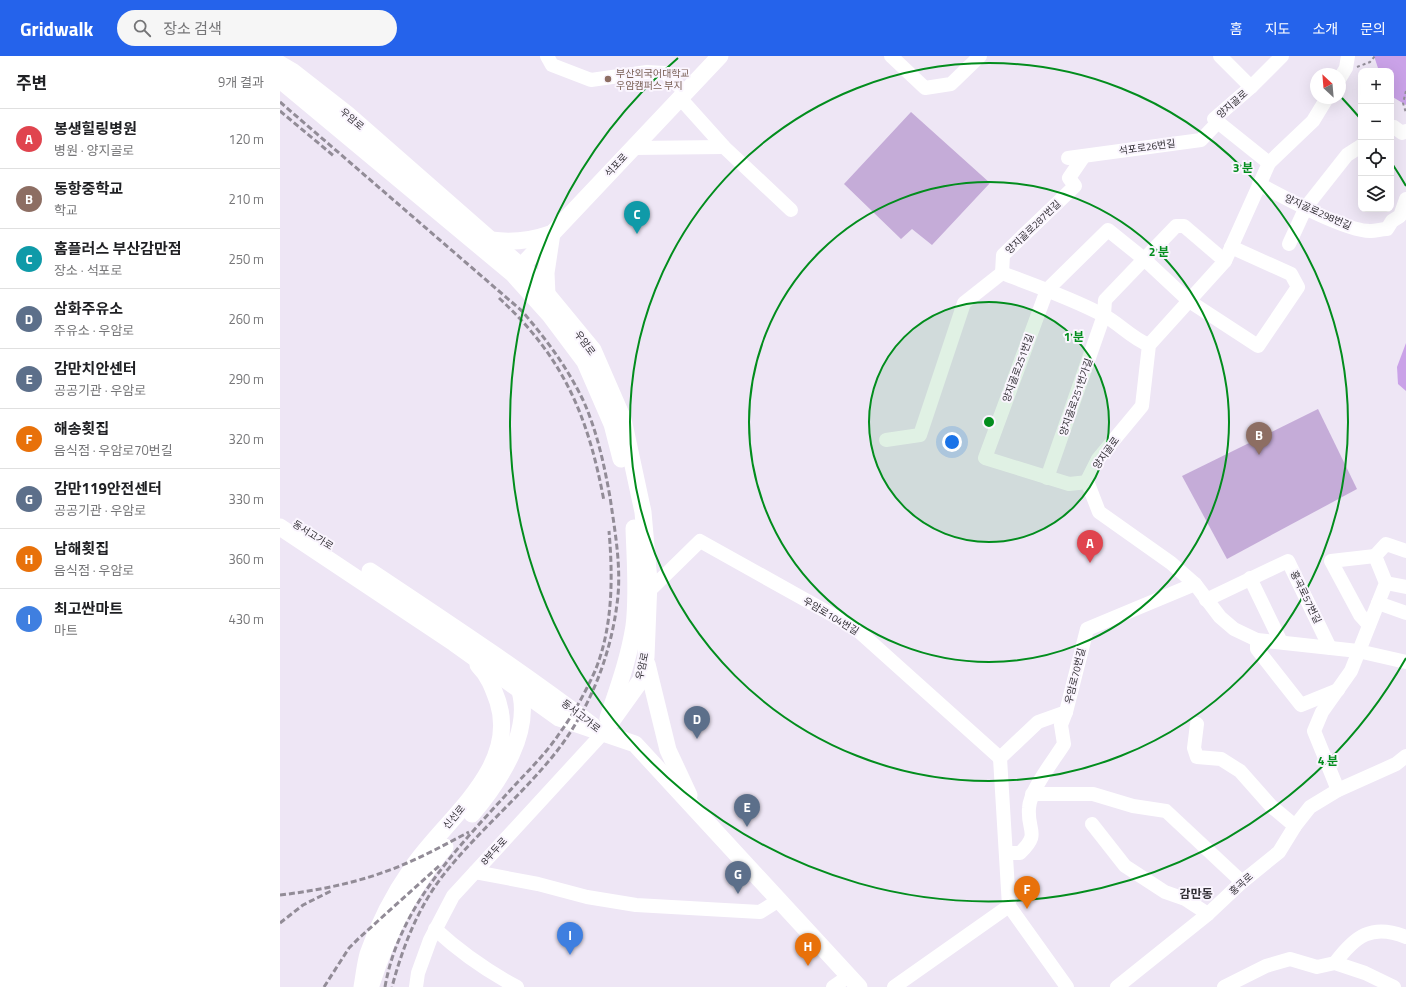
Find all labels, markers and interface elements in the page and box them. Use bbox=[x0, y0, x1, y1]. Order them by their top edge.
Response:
search box bbox=[117, 10, 397, 46]
text: Gridwalk bbox=[20, 14, 93, 43]
icon: search bbox=[131, 17, 153, 39]
text: 장소 검색 bbox=[163, 17, 222, 40]
text: 홈 bbox=[1230, 18, 1243, 39]
text: 지도 bbox=[1265, 18, 1290, 39]
text: 소개 bbox=[1312, 18, 1338, 39]
text: 문의 bbox=[1360, 18, 1386, 39]
place label: 부산외국어대학교 우암캠퍼스 부지 bbox=[616, 66, 690, 93]
north arrow bbox=[1310, 68, 1346, 104]
map controls bbox=[1358, 68, 1394, 212]
button: + bbox=[1358, 68, 1394, 104]
text: 주변 bbox=[16, 70, 47, 96]
text: 9개 결과 bbox=[218, 72, 264, 92]
marker: 부산외국어대학교 우암캠퍼스 부지 bbox=[603, 74, 613, 84]
street label: 양지골로 bbox=[1213, 86, 1251, 122]
street label: 우암로 bbox=[337, 104, 367, 134]
button: − bbox=[1358, 104, 1394, 140]
text: 봉생힐링병원 bbox=[54, 117, 137, 140]
text: A bbox=[25, 129, 33, 149]
text: 120 m bbox=[228, 129, 264, 149]
street label: 석포로26번길 bbox=[1118, 136, 1176, 158]
text: 병원 · 양지골로 bbox=[54, 140, 134, 160]
button: locate bbox=[1358, 140, 1394, 176]
street label: 석포로 bbox=[601, 150, 631, 180]
text: 3 분 bbox=[1233, 158, 1253, 177]
button: layers bbox=[1358, 176, 1394, 212]
text: 동항중학교 bbox=[54, 177, 123, 200]
text: B bbox=[25, 189, 33, 209]
text: 210 m bbox=[228, 189, 264, 209]
street label: 양지골로298번길 bbox=[1282, 191, 1354, 233]
street label: 양지골로287번길 bbox=[1002, 197, 1064, 257]
text: 학교 bbox=[54, 200, 78, 220]
pin: C bbox=[624, 201, 650, 234]
text: 홈플러스 부산감만점 bbox=[54, 237, 182, 260]
text: 2 분 bbox=[1149, 242, 1169, 261]
text: C bbox=[25, 249, 33, 269]
text: 250 m bbox=[228, 249, 264, 269]
text: 장소 · 석포로 bbox=[54, 260, 122, 280]
text: 삼화주유소 bbox=[54, 297, 123, 320]
text: D bbox=[25, 309, 33, 329]
text: 260 m bbox=[228, 309, 264, 329]
text: 주유소 · 우암로 bbox=[54, 320, 134, 340]
street label: 우암로 bbox=[571, 327, 599, 359]
text: 1 분 bbox=[1064, 327, 1084, 346]
street label: 양지골로251번길 bbox=[999, 332, 1037, 404]
street label: 양지골로251번가길 bbox=[1056, 356, 1096, 438]
text: 감만치안센터 bbox=[54, 357, 137, 380]
text: E bbox=[25, 369, 33, 389]
text: 290 m bbox=[228, 369, 264, 389]
text: 공공기관 · 우암로 bbox=[54, 380, 146, 400]
centre of rings bbox=[982, 415, 996, 429]
text: 해송횟집 bbox=[54, 417, 109, 440]
pin: B bbox=[1246, 422, 1272, 455]
text: F bbox=[26, 429, 32, 449]
text: 320 m bbox=[228, 429, 264, 449]
your location bbox=[942, 432, 962, 452]
street label: 양지골로 bbox=[1089, 434, 1123, 472]
text: 음식점 · 우암로70번길 bbox=[54, 440, 173, 460]
text: 감만119안전센터 bbox=[54, 477, 162, 500]
text: G bbox=[25, 489, 33, 509]
text: 330 m bbox=[228, 489, 264, 509]
text: 공공기관 · 우암로 bbox=[54, 500, 146, 520]
street label: 동서고가로 bbox=[290, 516, 336, 554]
pin: A bbox=[1077, 530, 1103, 563]
text: 남해횟집 bbox=[54, 537, 109, 560]
text: H bbox=[25, 549, 33, 569]
text: 360 m bbox=[228, 549, 264, 569]
text: 음식점 · 우암로 bbox=[54, 560, 134, 580]
street label: 홍곡로57번길 bbox=[1287, 568, 1325, 626]
street label: 우암로104번길 bbox=[800, 593, 862, 639]
text: 최고싼마트 bbox=[54, 597, 123, 620]
text: I bbox=[27, 609, 31, 629]
text: 430 m bbox=[228, 609, 264, 629]
text: 마트 bbox=[54, 620, 78, 640]
street label: 우암로70번길 bbox=[1061, 646, 1089, 706]
street label: 우암로 bbox=[632, 651, 652, 681]
street label: 동서고가로 bbox=[558, 696, 604, 736]
pin: D bbox=[684, 706, 710, 739]
text: 4 분 bbox=[1318, 751, 1338, 770]
pin: E bbox=[734, 794, 760, 827]
street label: 신선로 bbox=[439, 802, 469, 832]
street label: 8부두로 bbox=[477, 834, 511, 868]
pin: G bbox=[725, 861, 751, 894]
street label: 홍곡로 bbox=[1226, 869, 1256, 899]
pin: F bbox=[1014, 876, 1040, 909]
district label: 감만동 bbox=[1179, 884, 1213, 903]
pin: I bbox=[557, 922, 583, 955]
pin: H bbox=[795, 933, 821, 966]

